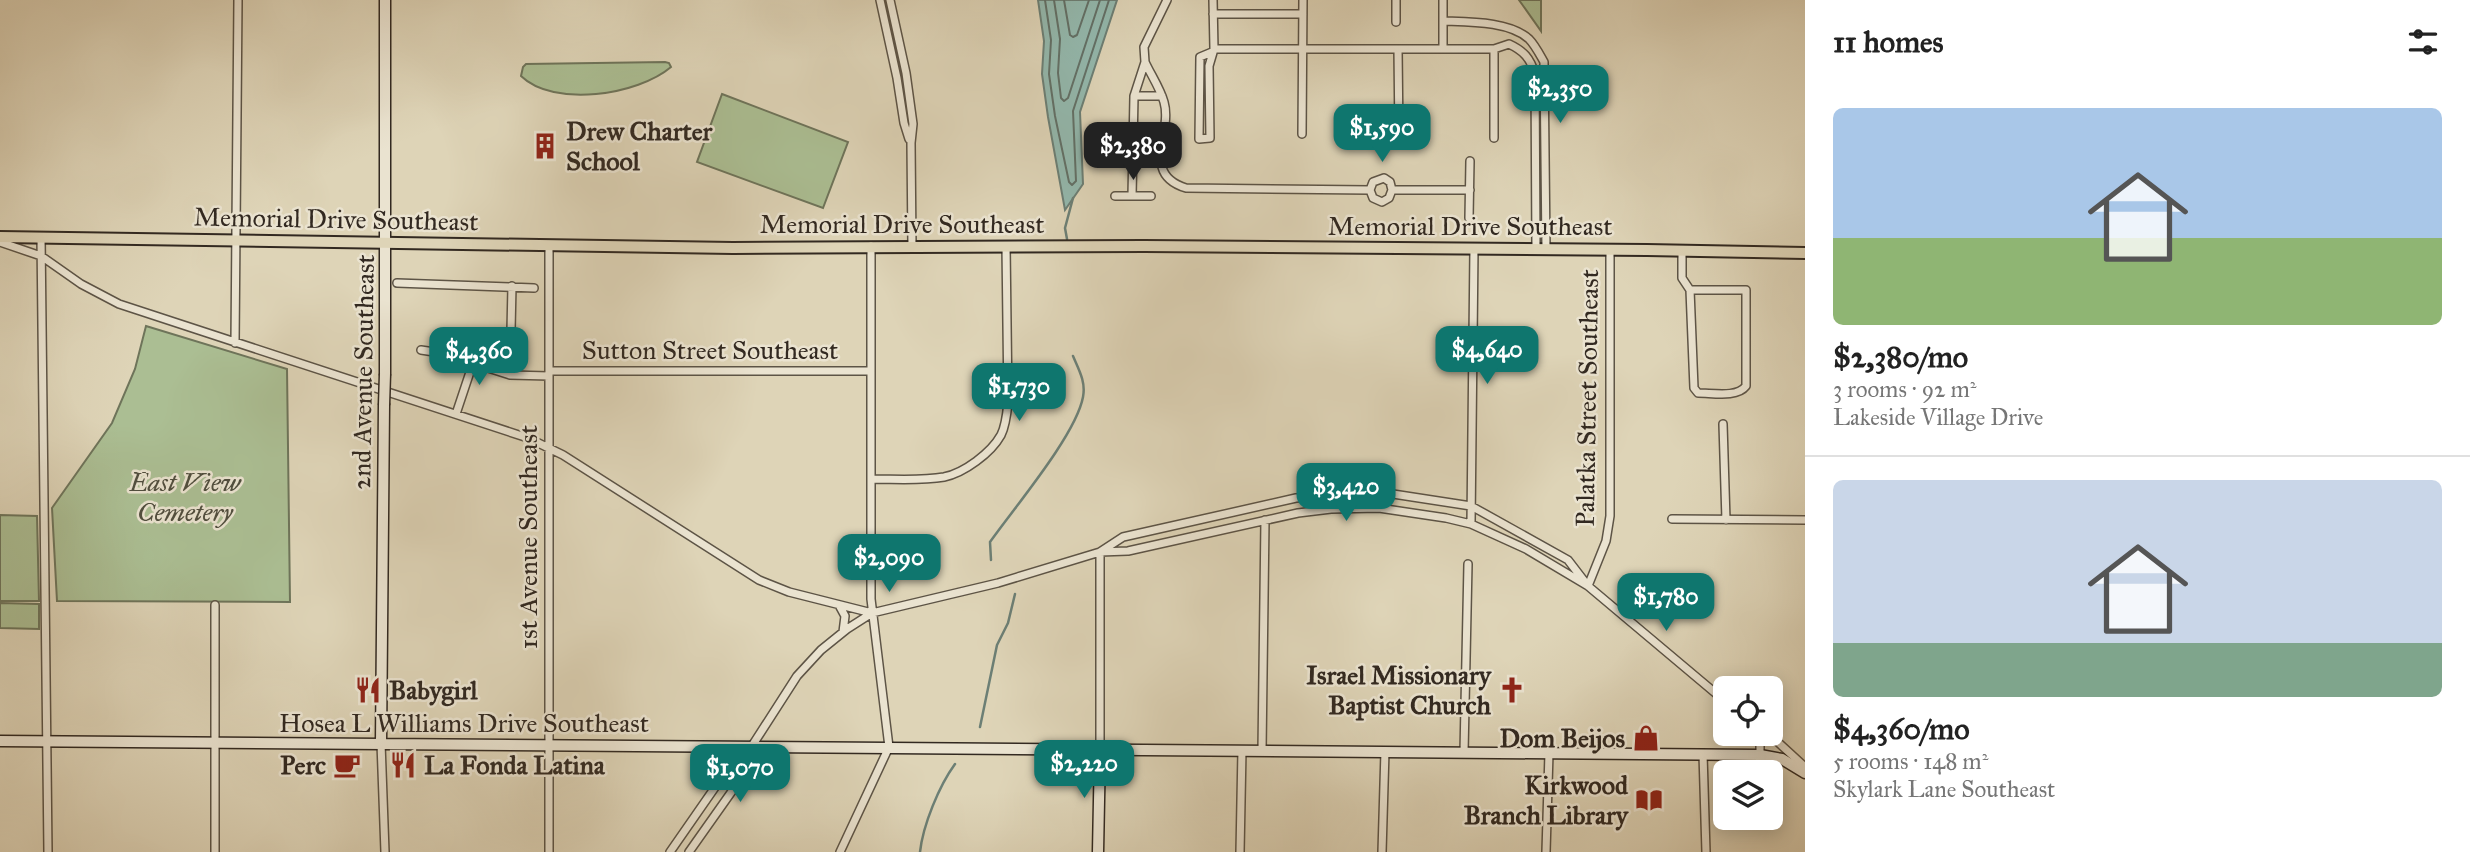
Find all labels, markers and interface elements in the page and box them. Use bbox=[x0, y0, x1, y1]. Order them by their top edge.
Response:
icon: filters bbox=[2404, 23, 2442, 61]
text: 11 homes bbox=[1833, 24, 1944, 60]
pin: $2,350 bbox=[1503, 66, 1617, 125]
text: $2,350 bbox=[1528, 74, 1592, 102]
pin: $1,590 bbox=[1325, 104, 1439, 164]
text: $1,590 bbox=[1350, 113, 1414, 141]
place label: Drew Charter School bbox=[566, 115, 713, 177]
pin: $2,380 bbox=[1076, 122, 1190, 182]
building icon: Drew Charter School bbox=[530, 131, 560, 161]
text: $2,380 bbox=[1100, 131, 1166, 159]
icon: home bbox=[2075, 154, 2201, 280]
street label: Memorial Drive Southeast bbox=[193, 201, 479, 237]
street label: Memorial Drive Southeast bbox=[760, 208, 1044, 240]
street label: Memorial Drive Southeast bbox=[1328, 210, 1612, 242]
street label: 2nd Avenue Southeast bbox=[345, 254, 381, 490]
street label: Palatka Street Southeast bbox=[1569, 269, 1605, 527]
pin: $4,640 bbox=[1430, 326, 1544, 386]
pin: $4,360 bbox=[422, 328, 536, 387]
street label: Sutton Street Southeast bbox=[582, 334, 838, 366]
text: $4,640 bbox=[1451, 335, 1523, 363]
text: $4,360 bbox=[445, 336, 513, 364]
text: $2,380/mo bbox=[1833, 339, 1968, 375]
pin: $1,730 bbox=[962, 364, 1076, 423]
text: $1,730 bbox=[988, 372, 1050, 400]
text: 3 rooms · 92 m² bbox=[1833, 375, 1976, 403]
text: Lakeside Village Drive bbox=[1833, 403, 2043, 431]
street label: 1st Avenue Southeast bbox=[512, 425, 544, 649]
pin: $3,420 bbox=[1289, 463, 1403, 523]
park label: East View Cemetery bbox=[128, 466, 243, 528]
text: $3,420 bbox=[1313, 472, 1379, 500]
icon: home bbox=[2075, 526, 2201, 652]
pin: $2,090 bbox=[832, 534, 946, 594]
text: $2,090 bbox=[854, 543, 924, 571]
pin: $1,780 bbox=[1609, 574, 1723, 633]
text: $1,780 bbox=[1633, 582, 1699, 610]
place label: Israel Missionary Baptist Church bbox=[1306, 659, 1493, 721]
place label: Babygirl bbox=[389, 674, 479, 707]
restaurant icon: Babygirl bbox=[353, 675, 383, 705]
church icon: Israel Missionary Baptist Church bbox=[1497, 675, 1527, 705]
map controls bbox=[1713, 676, 1783, 830]
button: locate bbox=[1713, 676, 1783, 746]
street label: Hosea L Williams Drive Southeast bbox=[279, 707, 649, 739]
text: $4,360/mo bbox=[1833, 711, 1970, 747]
place label: Dom Beijos bbox=[1500, 722, 1626, 754]
shop icon: Dom Beijos bbox=[1631, 723, 1661, 753]
pin: $2,220 bbox=[1027, 740, 1141, 800]
pin: $1,070 bbox=[683, 744, 797, 804]
text: 5 rooms · 148 m² bbox=[1833, 747, 1988, 775]
place label: Perc bbox=[280, 749, 326, 781]
place label: La Fonda Latina bbox=[424, 749, 606, 781]
text: $2,220 bbox=[1050, 749, 1118, 777]
cafe icon: Perc bbox=[332, 750, 362, 780]
restaurant icon: La Fonda Latina bbox=[388, 750, 418, 780]
text: $1,070 bbox=[706, 753, 774, 781]
button: layers bbox=[1713, 760, 1783, 830]
place label: Kirkwood Branch Library bbox=[1464, 769, 1630, 831]
text: Skylark Lane Southeast bbox=[1833, 775, 2055, 803]
library icon: Kirkwood Branch Library bbox=[1634, 785, 1664, 815]

